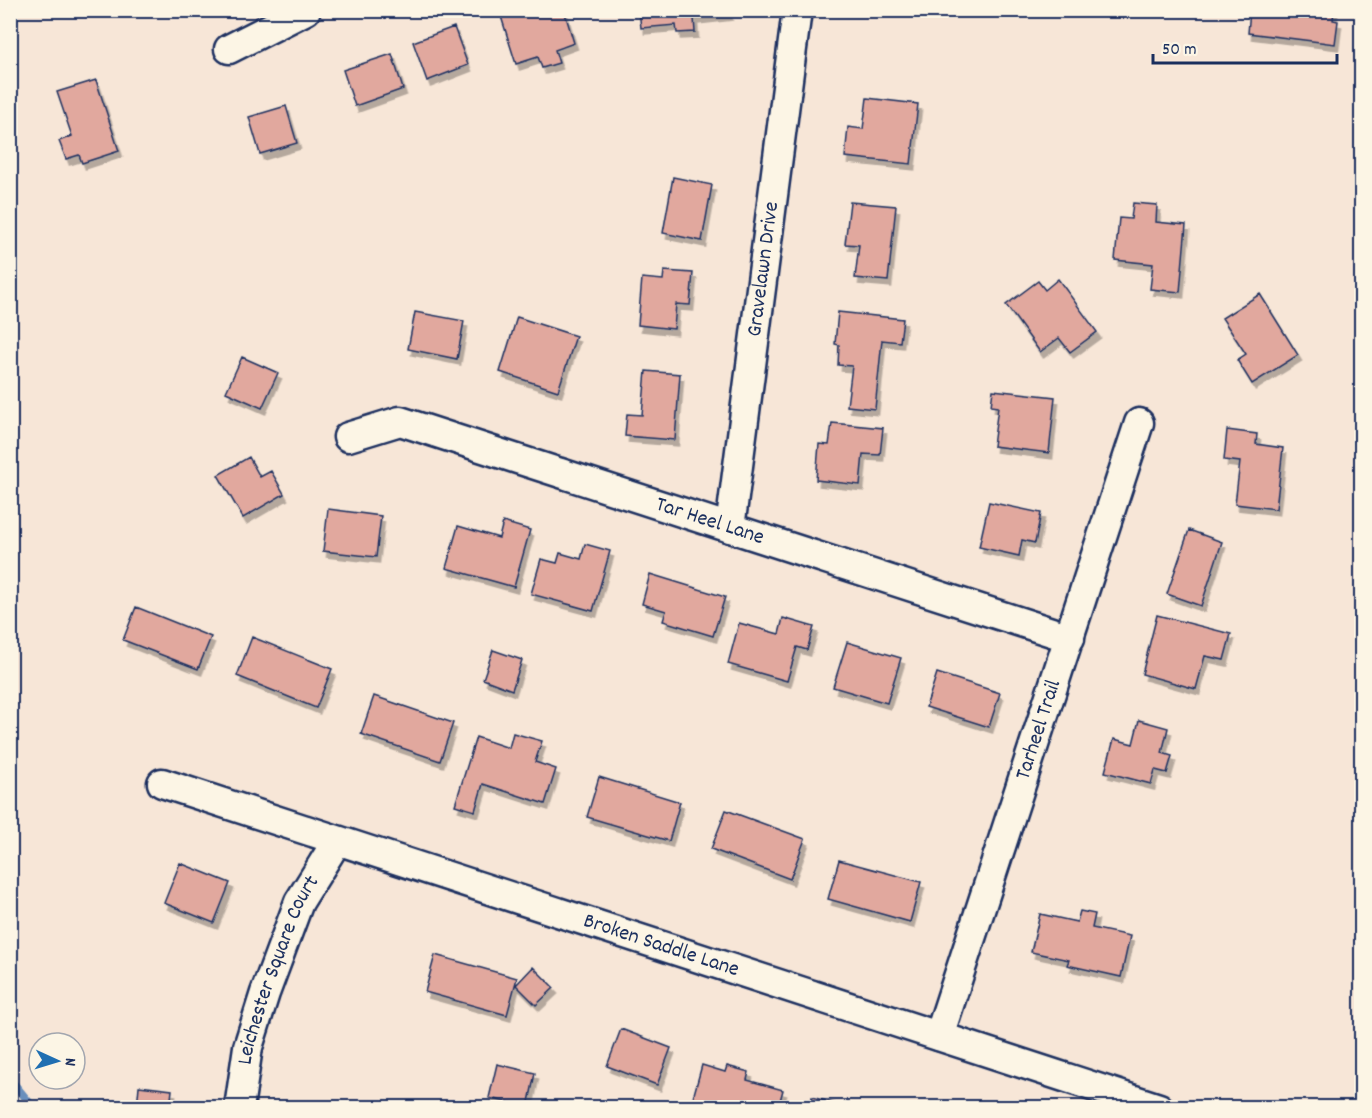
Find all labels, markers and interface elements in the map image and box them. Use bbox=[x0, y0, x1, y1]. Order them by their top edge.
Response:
scale bar bbox=[1153, 27, 1338, 65]
text: 50 m bbox=[1162, 38, 1197, 63]
street label: Gravelawn Drive bbox=[739, 200, 788, 339]
street label: Tar Heel Lane bbox=[651, 489, 768, 553]
street label: Tarheel Trail bbox=[1008, 676, 1070, 784]
street label: Leichester Square Court bbox=[230, 869, 327, 1067]
street label: Broken Saddle Lane bbox=[579, 906, 743, 986]
north arrow bbox=[27, 1031, 87, 1091]
text: N bbox=[58, 1057, 81, 1067]

